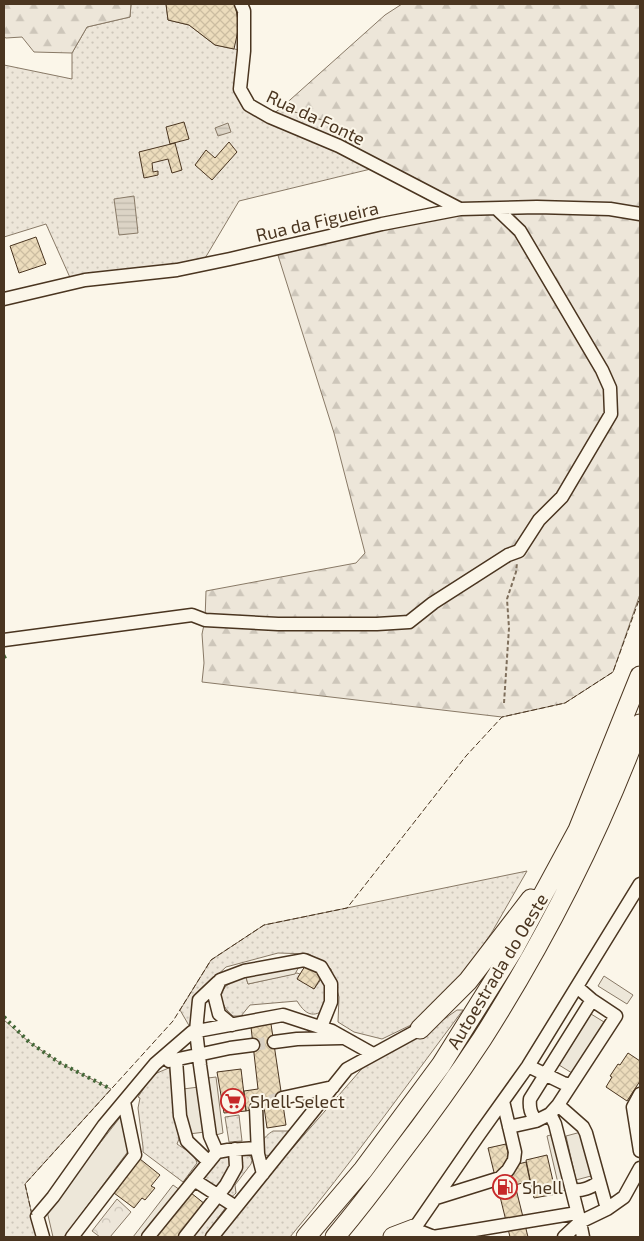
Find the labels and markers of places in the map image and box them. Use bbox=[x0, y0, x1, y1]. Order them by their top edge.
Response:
supermarket icon: Shell Select bbox=[220, 1088, 246, 1114]
place label: Shell Select bbox=[250, 1090, 345, 1112]
fuel station icon: Shell bbox=[492, 1174, 518, 1200]
place label: Shell bbox=[522, 1176, 564, 1198]

